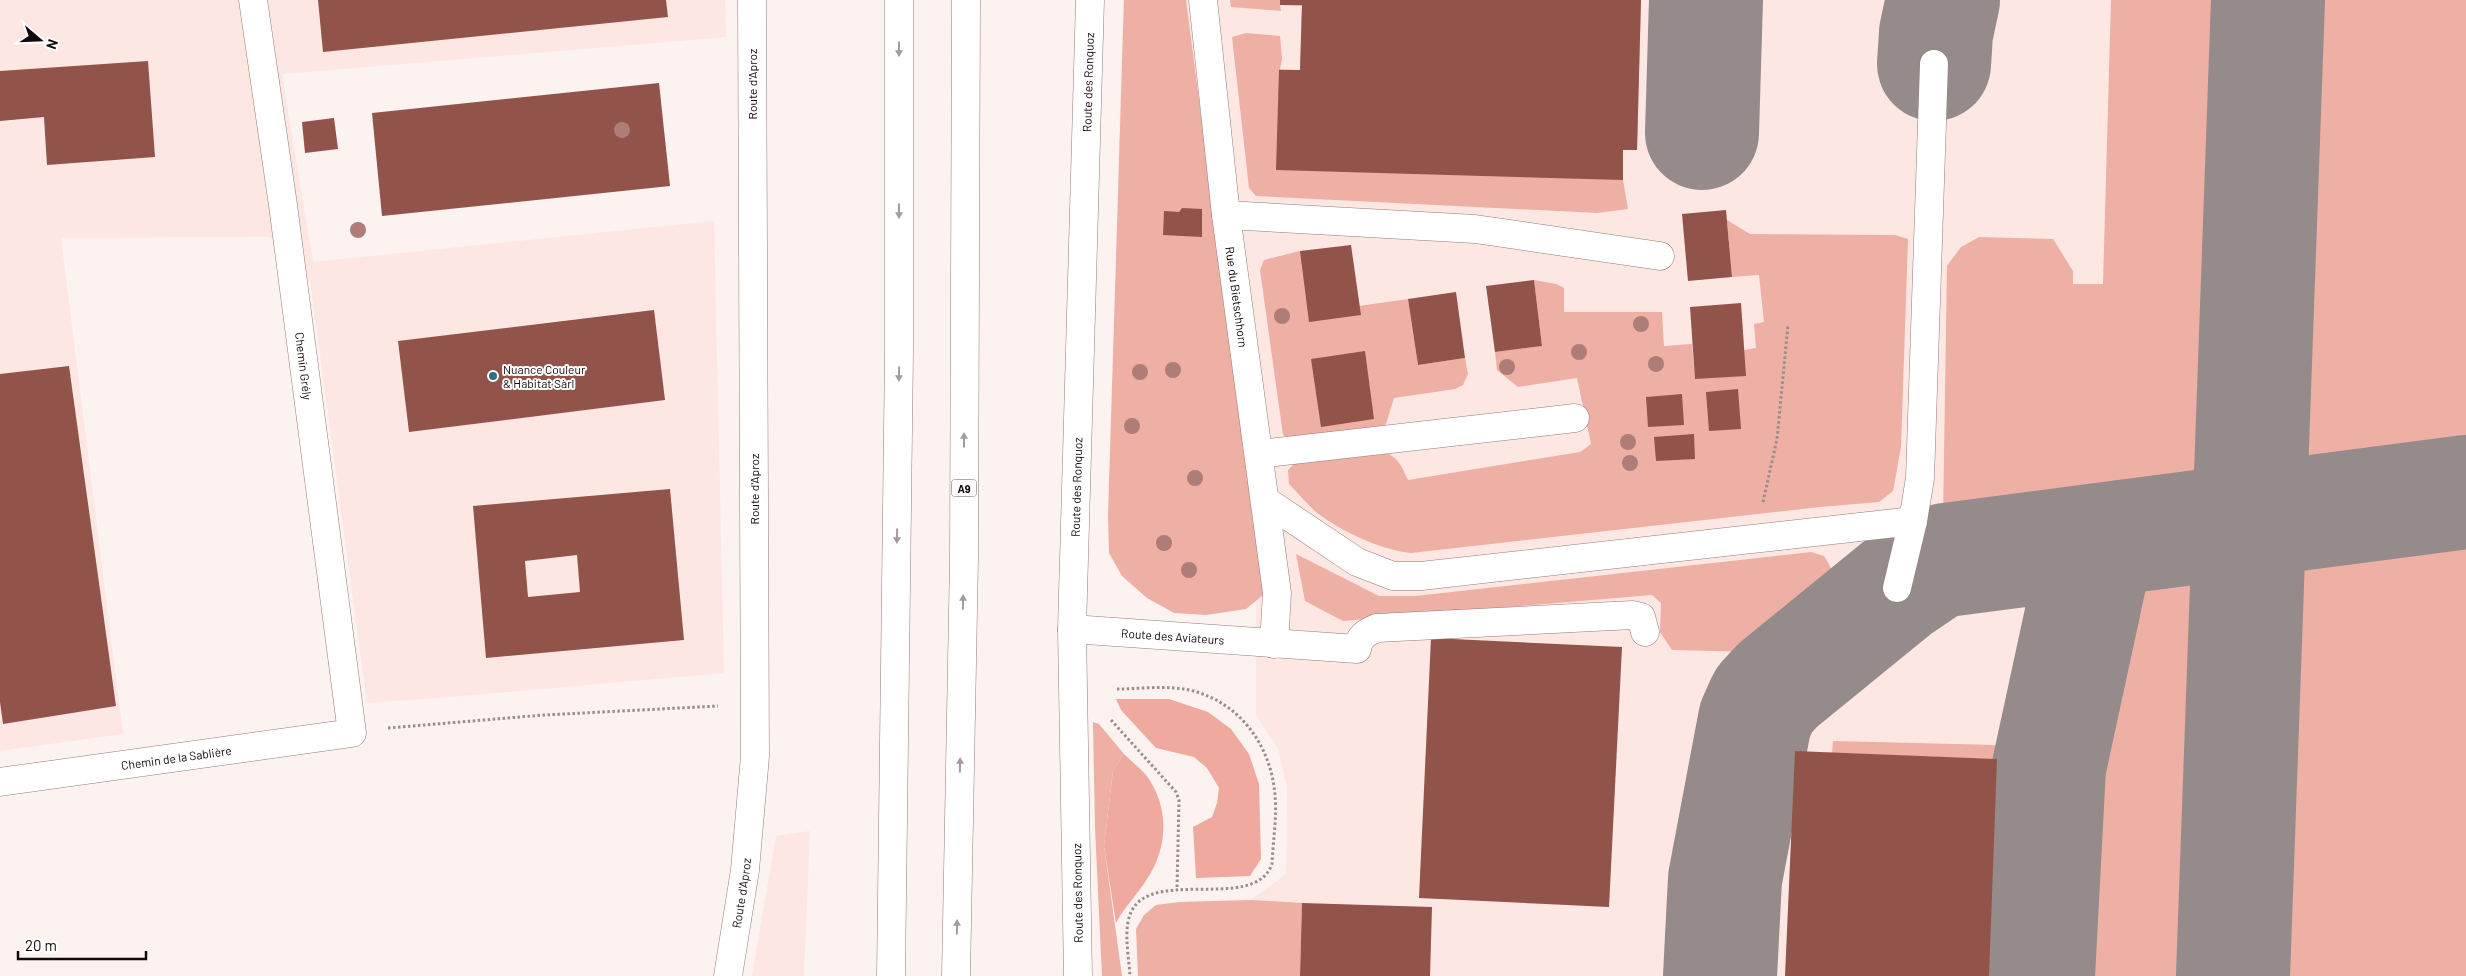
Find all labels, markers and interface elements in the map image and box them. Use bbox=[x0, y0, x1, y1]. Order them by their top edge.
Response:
north arrow bbox=[15, 15, 65, 65]
street label: Route des Ronquoz bbox=[1079, 32, 1096, 132]
text: N bbox=[43, 37, 62, 52]
one-way arrow bbox=[895, 41, 903, 57]
street label: Route d'Aproz bbox=[745, 49, 759, 119]
one-way arrow bbox=[895, 203, 903, 219]
street label: Rue du Bietschhorn bbox=[1223, 246, 1251, 348]
street label: Chemin Grély bbox=[293, 331, 315, 401]
place label: Nuance Couleur & Habitat Sàrl bbox=[503, 362, 586, 390]
one-way arrow bbox=[895, 366, 903, 382]
marker: Nuance Couleur & Habitat Sàrl bbox=[487, 370, 499, 382]
one-way arrow bbox=[960, 432, 968, 448]
street label: Route des Ronquoz bbox=[1068, 437, 1084, 537]
street label: Route d'Aproz bbox=[747, 454, 761, 524]
road number: A9 bbox=[952, 479, 976, 496]
one-way arrow bbox=[893, 528, 901, 544]
one-way arrow bbox=[959, 594, 967, 610]
street label: Route des Aviateurs bbox=[1121, 625, 1225, 647]
street label: Chemin de la Sablière bbox=[120, 743, 232, 772]
one-way arrow bbox=[956, 757, 964, 773]
street label: Route des Ronquoz bbox=[1069, 843, 1085, 943]
street label: Route d'Aproz bbox=[729, 857, 753, 929]
one-way arrow bbox=[953, 919, 961, 935]
scale bar bbox=[18, 928, 145, 960]
text: 20 m bbox=[25, 936, 57, 954]

